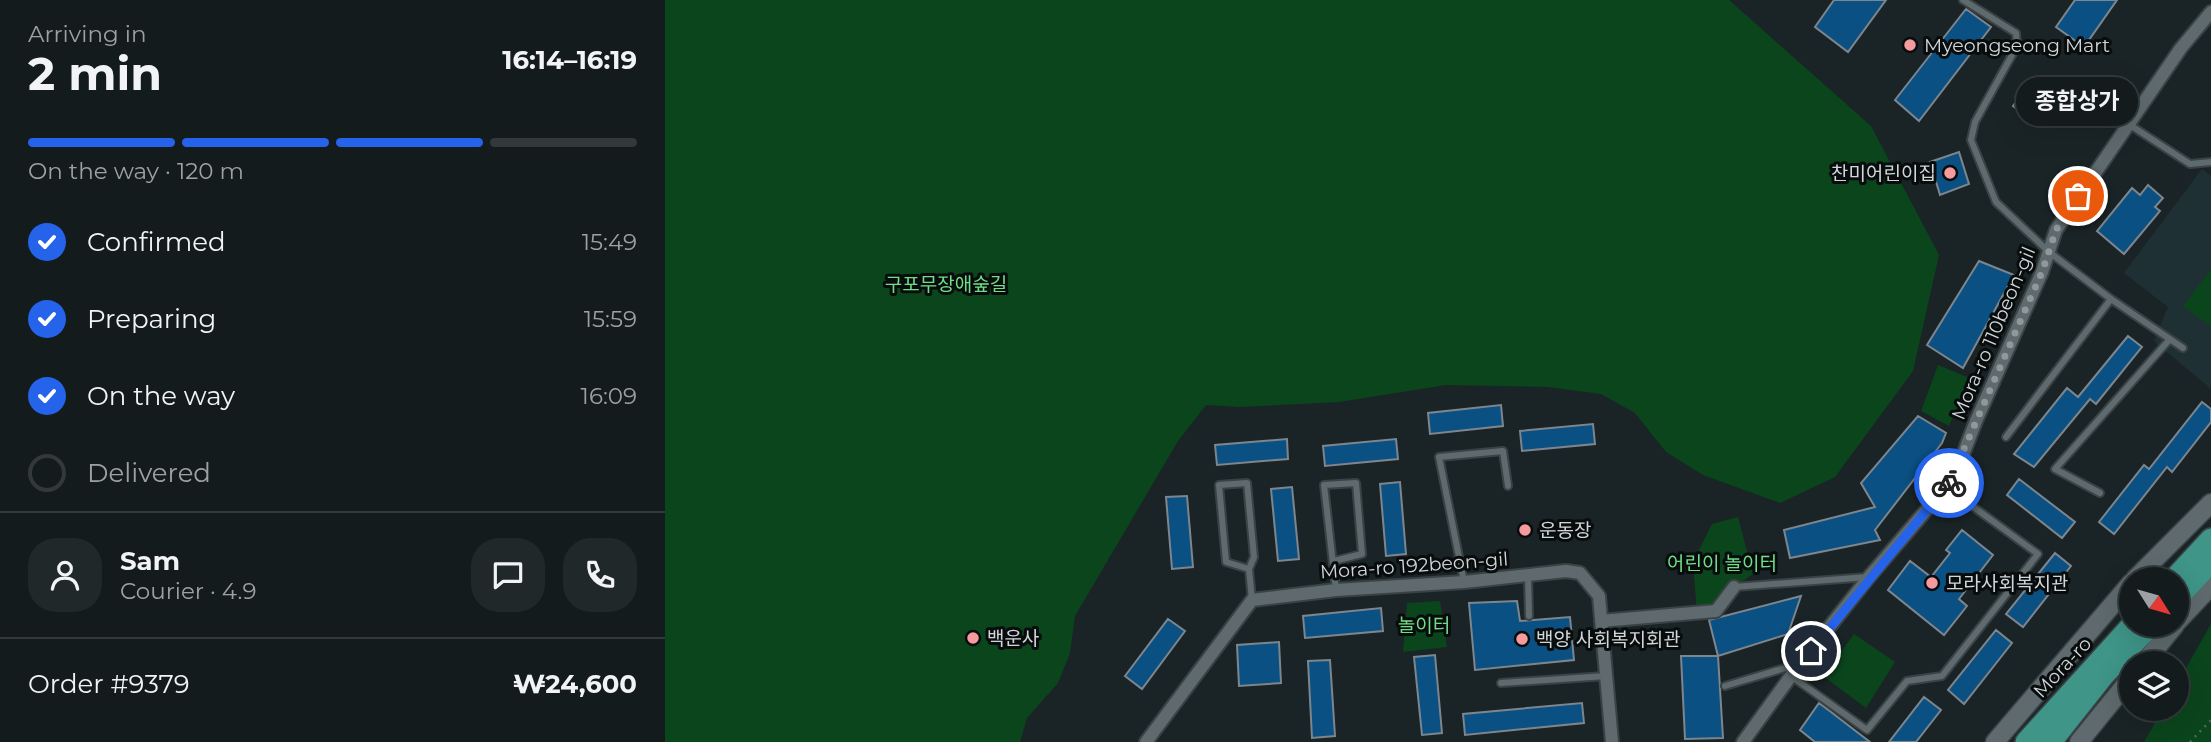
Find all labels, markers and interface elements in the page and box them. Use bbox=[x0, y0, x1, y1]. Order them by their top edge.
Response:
text: Arriving in bbox=[28, 20, 147, 48]
place label: Myeongseong Mart bbox=[1924, 34, 2110, 57]
marker: Myeongseong Mart bbox=[1902, 37, 1918, 53]
text: 16:14–16:19 bbox=[502, 44, 637, 76]
text: 2 min bbox=[28, 45, 162, 102]
callout: 종합상가 bbox=[2017, 77, 2139, 126]
text: 종합상가 bbox=[2035, 87, 2119, 115]
text: On the way · 120 m bbox=[28, 157, 244, 185]
place label: 찬미어린이집 bbox=[1831, 162, 1936, 185]
marker: 찬미어린이집 bbox=[1942, 165, 1958, 181]
pin bbox=[2048, 166, 2108, 226]
icon: bag bbox=[2059, 177, 2097, 215]
icon: check bbox=[28, 223, 66, 261]
text: Confirmed bbox=[87, 226, 226, 258]
text: 15:49 bbox=[582, 228, 637, 256]
street label: Mora-ro 110beon-gil bbox=[1947, 243, 2040, 423]
park label: 구포무장애숲길 bbox=[885, 273, 1007, 296]
icon: check bbox=[28, 300, 66, 338]
text: Preparing bbox=[87, 303, 216, 335]
text: 15:59 bbox=[584, 305, 637, 333]
icon: check bbox=[28, 377, 66, 415]
text: On the way bbox=[87, 380, 235, 412]
text: 16:09 bbox=[581, 382, 637, 410]
courier bbox=[1914, 448, 1984, 518]
text: Delivered bbox=[87, 457, 211, 489]
icon: bike bbox=[1930, 464, 1968, 502]
place label: 운동장 bbox=[1539, 519, 1591, 542]
marker: 운동장 bbox=[1517, 522, 1533, 538]
button: person bbox=[28, 538, 102, 612]
button: chat bbox=[471, 538, 545, 612]
button: phone bbox=[563, 538, 637, 612]
text: Sam bbox=[120, 545, 180, 577]
street label: Mora-ro 192beon-gil bbox=[1319, 547, 1509, 584]
park label: 어린이 놀이터 bbox=[1667, 552, 1777, 575]
north arrow bbox=[2119, 567, 2189, 637]
map controls bbox=[2119, 567, 2189, 721]
place label: 모라사회복지관 bbox=[1946, 572, 2068, 595]
marker: 모라사회복지관 bbox=[1924, 575, 1940, 591]
text: Courier · 4.9 bbox=[120, 577, 256, 605]
park label: 놀이터 bbox=[1398, 614, 1450, 637]
pin bbox=[1781, 621, 1841, 681]
place label: 백운사 bbox=[987, 627, 1039, 650]
place label: 백양 사회복지회관 bbox=[1536, 628, 1681, 651]
marker: 백운사 bbox=[965, 630, 981, 646]
marker: 백양 사회복지회관 bbox=[1514, 631, 1530, 647]
icon: home bbox=[1792, 632, 1830, 670]
street label: Mora-ro bbox=[2028, 632, 2096, 702]
button: layers bbox=[2119, 651, 2189, 721]
text: Order #9379 bbox=[28, 668, 190, 700]
text: ₩24,600 bbox=[513, 668, 637, 700]

